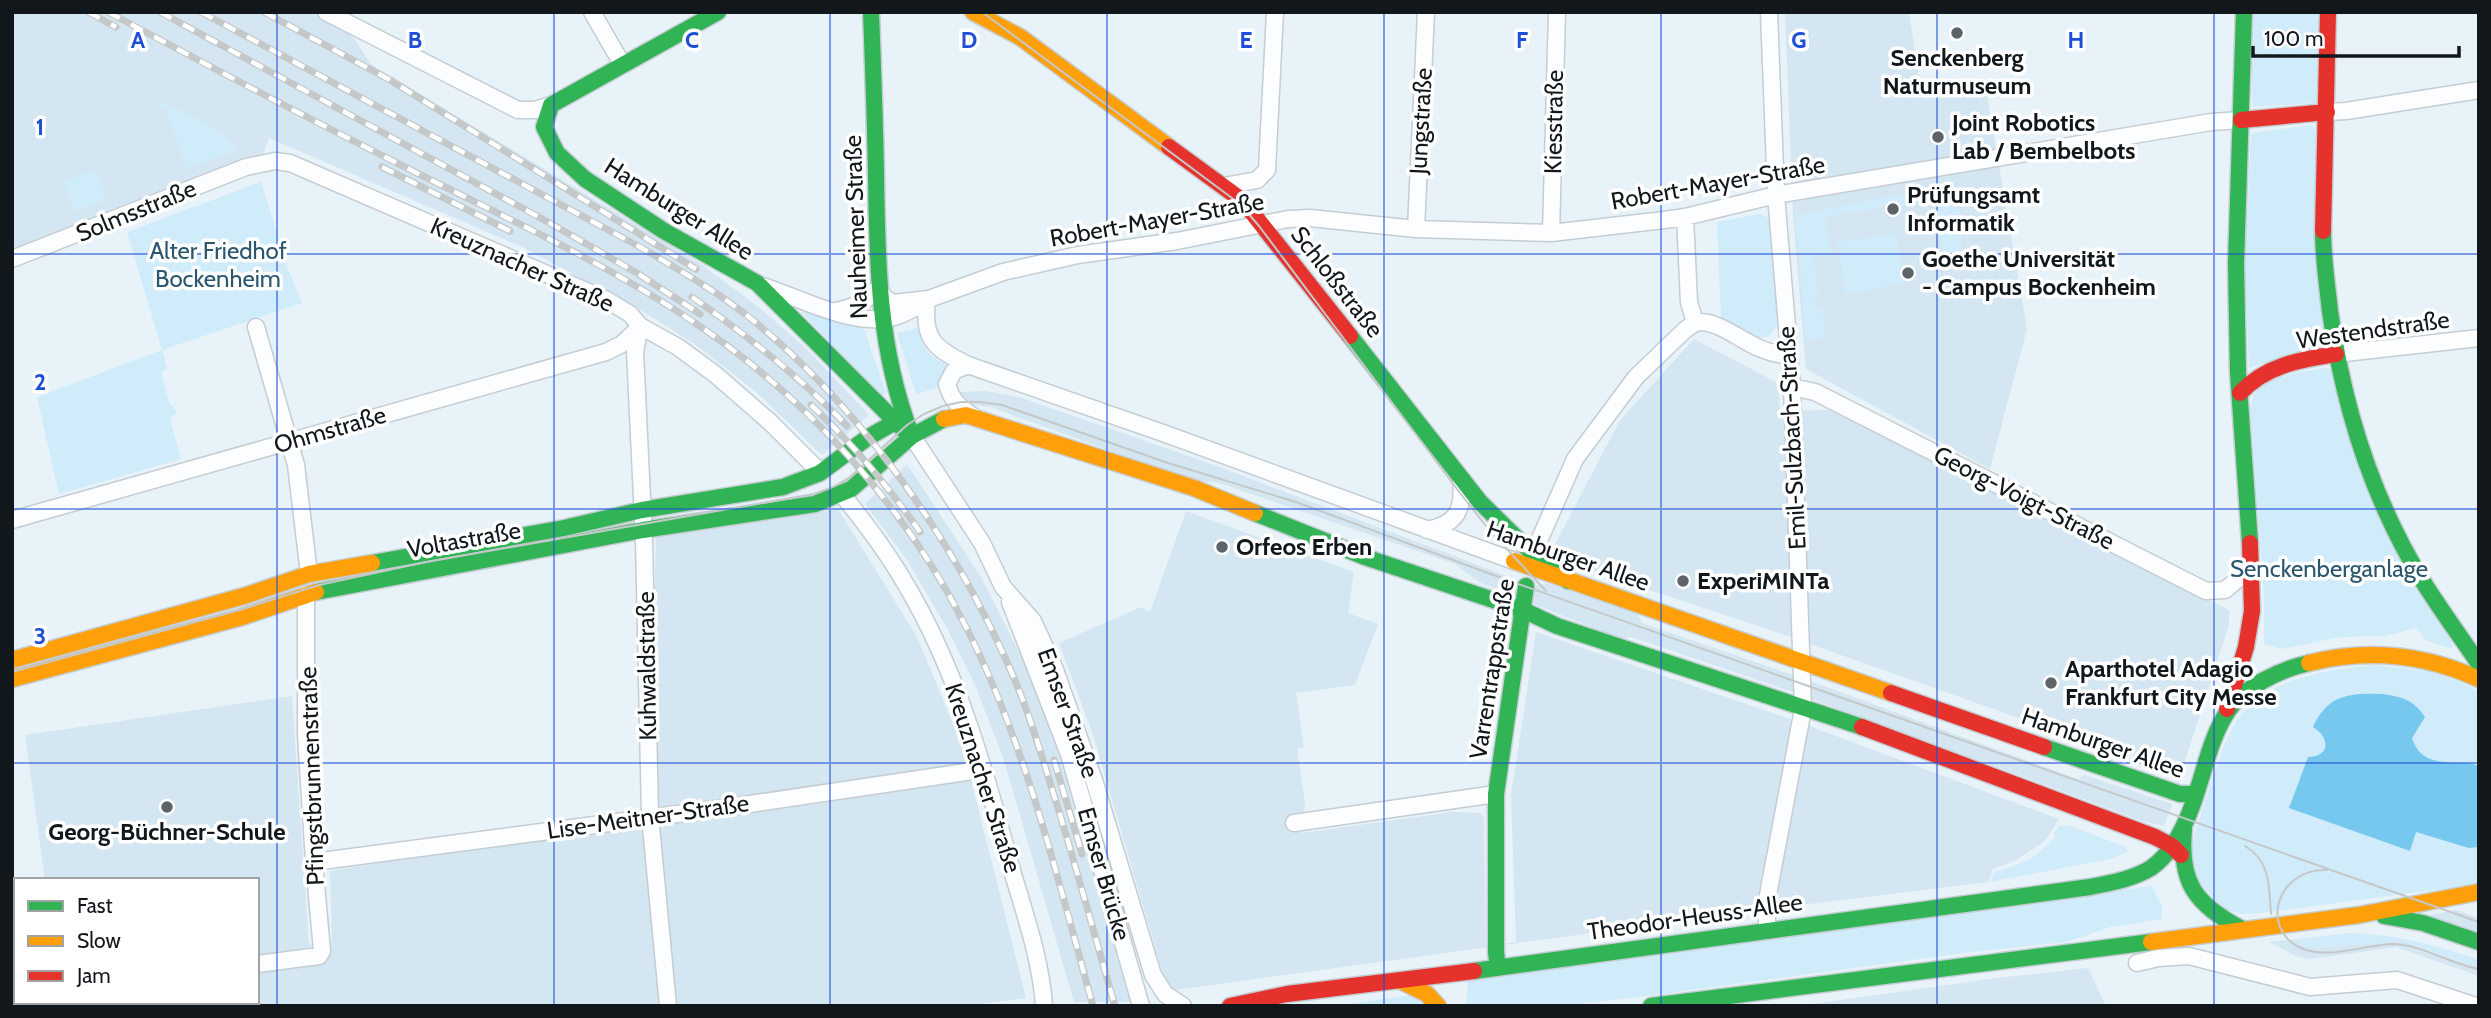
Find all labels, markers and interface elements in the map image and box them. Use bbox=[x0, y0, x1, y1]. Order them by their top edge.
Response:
scale bar bbox=[2253, 14, 2460, 58]
marker: Senckenberg Naturmuseum bbox=[1949, 25, 1965, 41]
text: A bbox=[131, 26, 146, 54]
text: B bbox=[408, 26, 422, 54]
text: C bbox=[685, 26, 699, 54]
text: D bbox=[961, 26, 977, 54]
text: E bbox=[1239, 26, 1253, 54]
text: F bbox=[1516, 26, 1528, 54]
text: G bbox=[1791, 26, 1807, 54]
text: H bbox=[2068, 26, 2084, 54]
text: 100 m bbox=[2264, 26, 2323, 51]
place label: Senckenberg Naturmuseum bbox=[1883, 43, 2031, 100]
street label: Jungstraße bbox=[1403, 67, 1438, 176]
street label: Kiesstraße bbox=[1538, 70, 1569, 174]
place label: Joint Robotics Lab / Bembelbots bbox=[1951, 108, 2135, 165]
text: 1 bbox=[36, 113, 44, 141]
marker: Joint Robotics Lab / Bembelbots bbox=[1930, 129, 1946, 145]
street label: Nauheimer Straße bbox=[838, 134, 873, 320]
street label: Robert-Mayer-Straße bbox=[1609, 149, 1827, 216]
street label: Hamburger Allee bbox=[599, 151, 759, 266]
street label: Solmsstraße bbox=[72, 173, 200, 248]
place label: Prüfungsamt Informatik bbox=[1907, 180, 2040, 237]
street label: Robert-Mayer-Straße bbox=[1048, 186, 1266, 253]
marker: Prüfungsamt Informatik bbox=[1885, 201, 1901, 217]
street label: Kreuznacher Straße bbox=[426, 211, 618, 318]
street label: Schloßstraße bbox=[1285, 220, 1390, 343]
park label: Alter Friedhof Bockenheim bbox=[149, 236, 287, 293]
place label: Goethe Universität - Campus Bockenheim bbox=[1922, 244, 2156, 301]
marker: Goethe Universität - Campus Bockenheim bbox=[1900, 265, 1916, 281]
street label: Westendstraße bbox=[2295, 304, 2451, 355]
street label: Emil-Sulzbach-Straße bbox=[1771, 326, 1812, 550]
text: 2 bbox=[34, 368, 46, 396]
street label: Ohmstraße bbox=[270, 400, 389, 459]
street label: Georg-Voigt-Straße bbox=[1929, 440, 2119, 556]
street label: Hamburger Allee bbox=[1483, 514, 1653, 597]
street label: Voltastraße bbox=[405, 515, 523, 564]
place label: Orfeos Erben bbox=[1236, 532, 1372, 561]
marker: Orfeos Erben bbox=[1214, 539, 1230, 555]
park label: Senckenberganlage bbox=[2230, 554, 2428, 583]
place label: ExperiMINTa bbox=[1697, 566, 1829, 595]
marker: ExperiMINTa bbox=[1675, 573, 1691, 589]
street label: Varrentrappstraße bbox=[1463, 577, 1520, 761]
street label: Kuhwaldstraße bbox=[631, 591, 662, 741]
text: 3 bbox=[34, 622, 46, 650]
street label: Emser Straße bbox=[1032, 644, 1105, 782]
place label: Aparthotel Adagio Frankfurt City Messe bbox=[2065, 654, 2277, 711]
street label: Pfingstbrunnenstraße bbox=[293, 666, 330, 886]
marker: Aparthotel Adagio Frankfurt City Messe bbox=[2043, 675, 2059, 691]
street label: Kreuznacher Straße bbox=[939, 679, 1028, 876]
street label: Hamburger Allee bbox=[2018, 701, 2188, 784]
street label: Lise-Meitner-Straße bbox=[545, 788, 751, 845]
marker: Georg-Büchner-Schule bbox=[159, 799, 175, 815]
street label: Emser Brücke bbox=[1072, 804, 1137, 944]
place label: Georg-Büchner-Schule bbox=[48, 817, 286, 846]
legend bbox=[14, 878, 259, 1004]
street label: Theodor-Heuss-Allee bbox=[1586, 887, 1804, 946]
text: Fast bbox=[77, 893, 113, 918]
text: Slow bbox=[77, 928, 121, 953]
text: Jam bbox=[76, 963, 111, 988]

